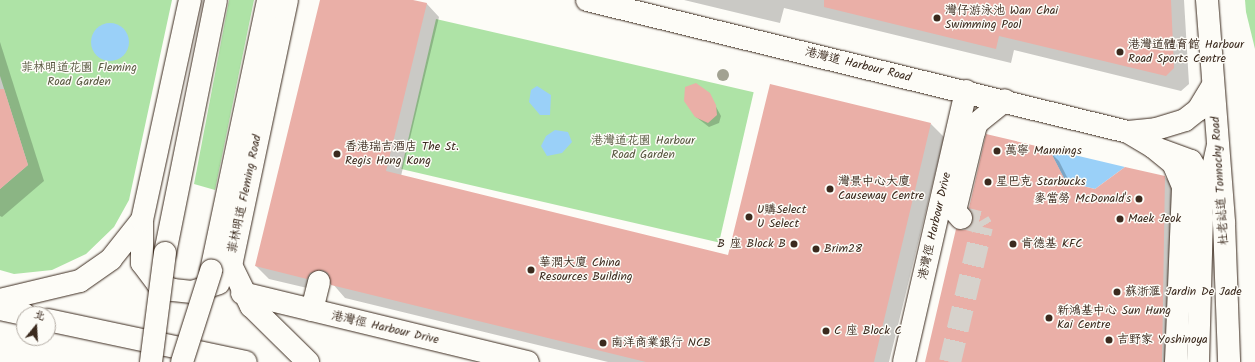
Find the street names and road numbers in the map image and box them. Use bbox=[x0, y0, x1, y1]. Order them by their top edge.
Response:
street label: 港灣道 Harbour Road bbox=[803, 45, 913, 85]
street label: 杜老誌道 Tonnochy Road bbox=[1208, 116, 1232, 246]
street label: 菲林明道 Fleming Road bbox=[225, 133, 265, 255]
street label: 港灣徑 Harbour Drive bbox=[916, 171, 954, 281]
street label: 港灣徑 Harbour Drive bbox=[330, 309, 440, 347]

